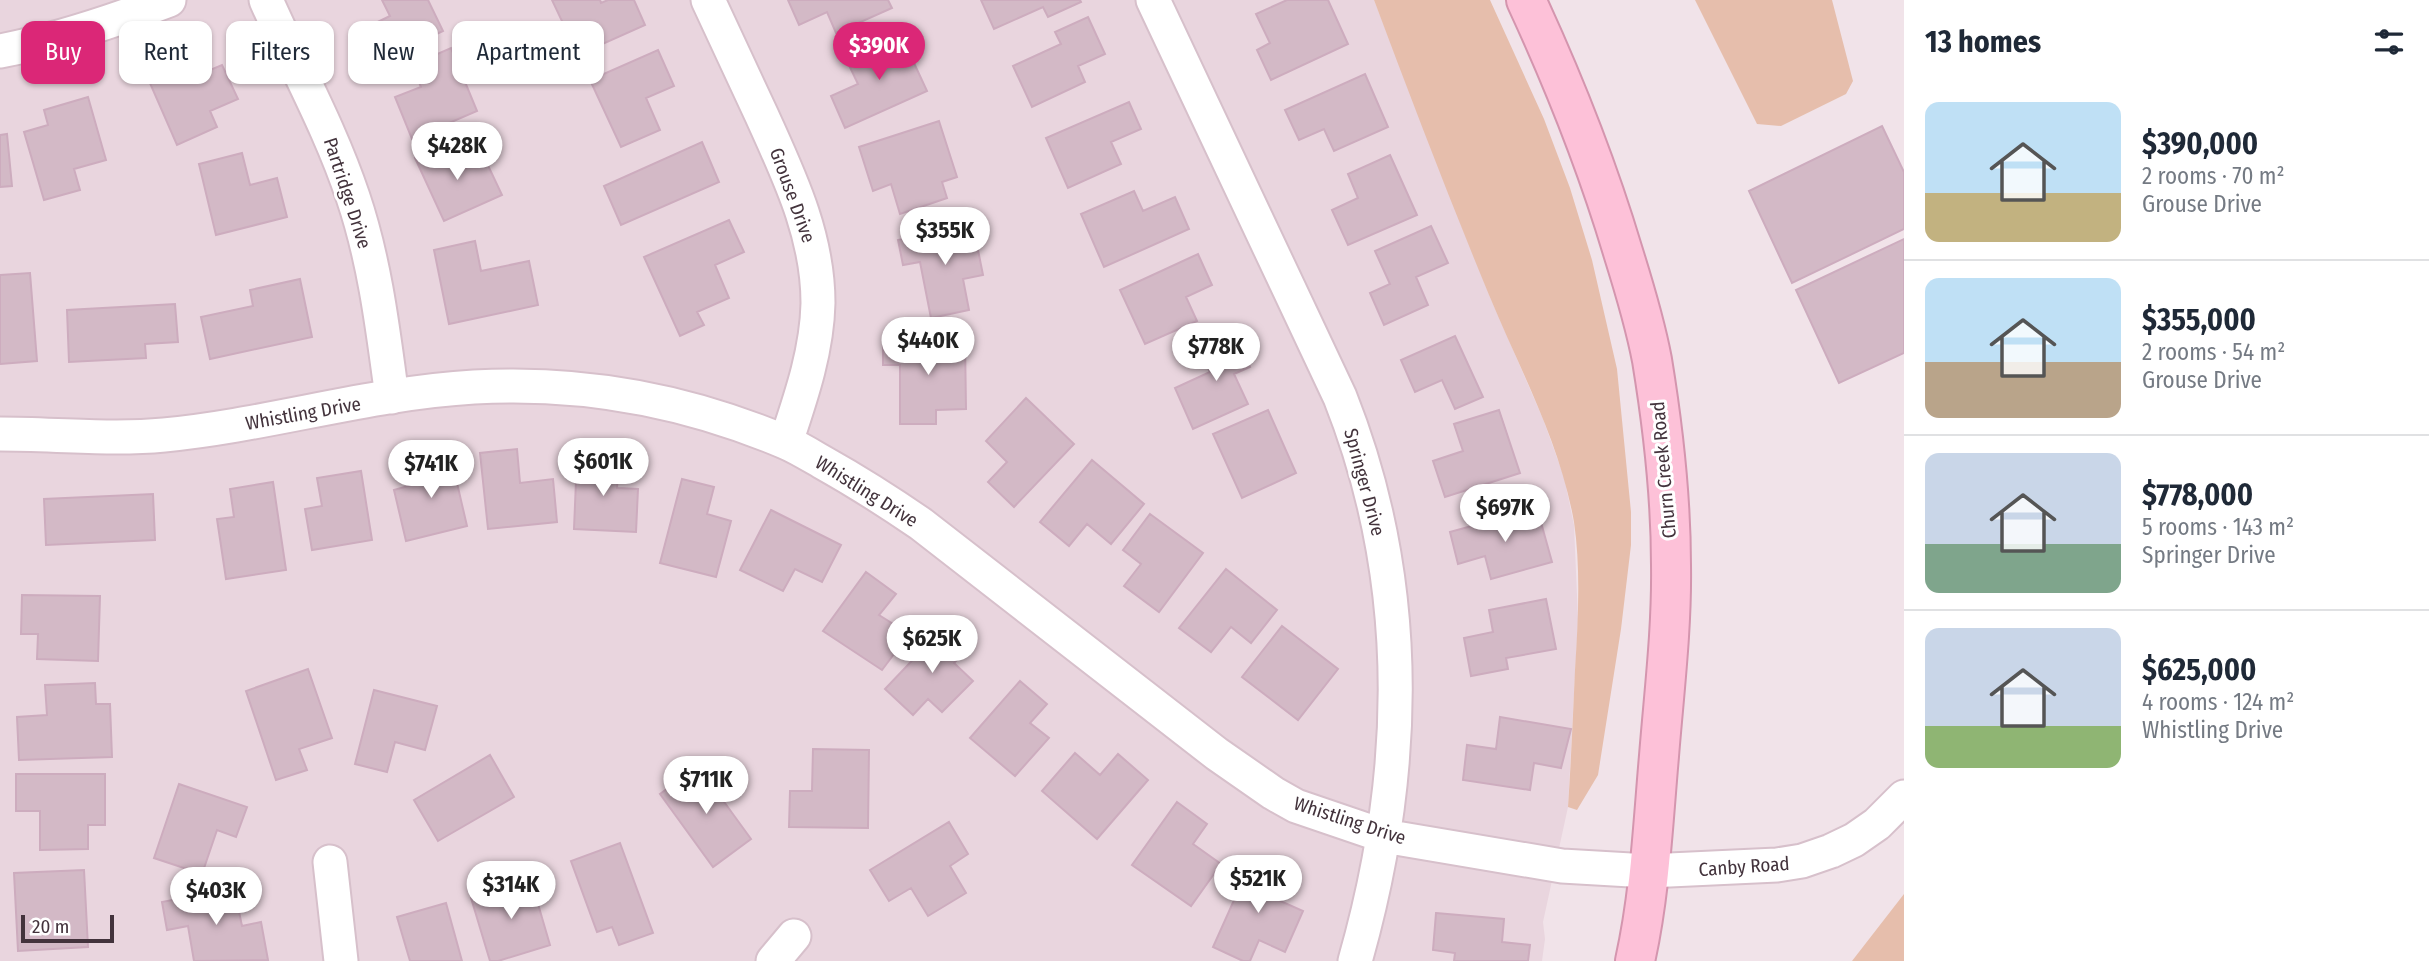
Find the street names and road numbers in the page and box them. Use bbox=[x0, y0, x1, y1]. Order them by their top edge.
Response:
street label: Partridge Drive bbox=[319, 135, 376, 252]
street label: Grouse Drive bbox=[765, 145, 820, 246]
street label: Whistling Drive bbox=[244, 392, 363, 435]
street label: Churn Creek Road bbox=[1646, 400, 1681, 539]
street label: Springer Drive bbox=[1339, 426, 1390, 538]
street label: Whistling Drive bbox=[811, 451, 922, 532]
street label: Whistling Drive bbox=[1291, 792, 1409, 849]
street label: Canby Road bbox=[1698, 852, 1790, 881]

